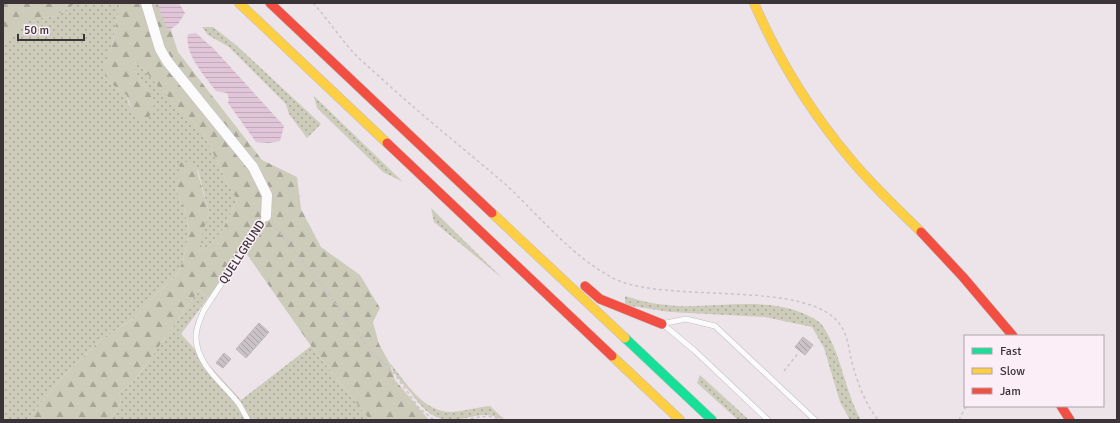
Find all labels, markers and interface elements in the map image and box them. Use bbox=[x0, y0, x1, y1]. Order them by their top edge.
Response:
scale bar bbox=[18, 16, 84, 42]
text: 50 m bbox=[24, 23, 49, 38]
street label: QUELLGRUND bbox=[216, 217, 269, 287]
legend bbox=[964, 335, 1104, 407]
text: Fast bbox=[1000, 344, 1021, 359]
text: Slow bbox=[1000, 364, 1025, 379]
text: Jam bbox=[1000, 384, 1021, 399]

